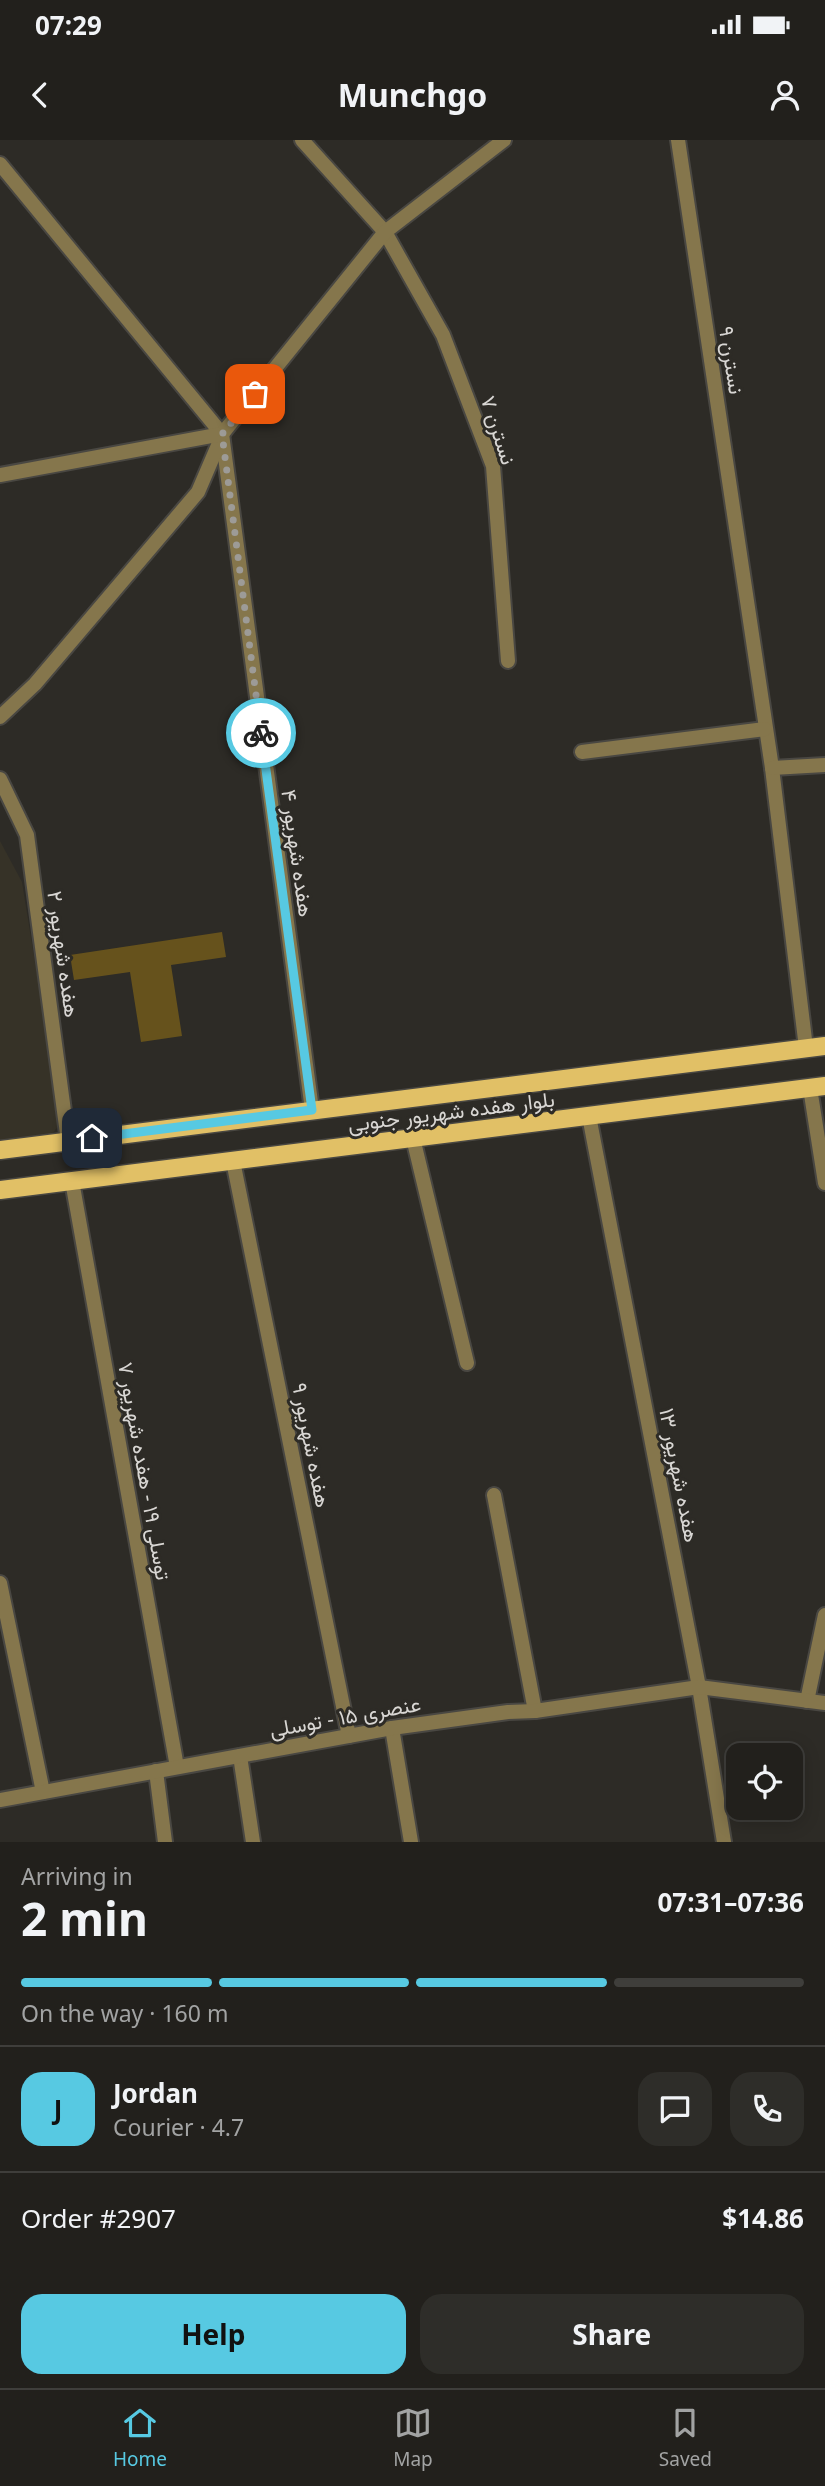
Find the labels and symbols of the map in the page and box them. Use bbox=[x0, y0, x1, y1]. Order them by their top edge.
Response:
street label: نسترن ۹ bbox=[713, 324, 751, 396]
pin bbox=[225, 364, 285, 424]
street label: نسترن ۷ bbox=[475, 392, 523, 468]
courier bbox=[226, 698, 296, 768]
street label: هفده شهریور ۴ bbox=[275, 788, 321, 918]
street label: هفده شهریور ۲ bbox=[41, 889, 87, 1019]
street label: بلوار هفده شهریور جنوبی bbox=[346, 1084, 556, 1138]
pin bbox=[62, 1108, 122, 1168]
street label: توسلی ۱۹ - هفده شهریور ۷ bbox=[112, 1360, 178, 1582]
street label: هفده شهریور ۹ bbox=[286, 1380, 338, 1510]
street label: هفده شهریور ۱۳ bbox=[653, 1406, 707, 1544]
street label: عنصری ۱۵ - توسلی bbox=[267, 1689, 423, 1743]

